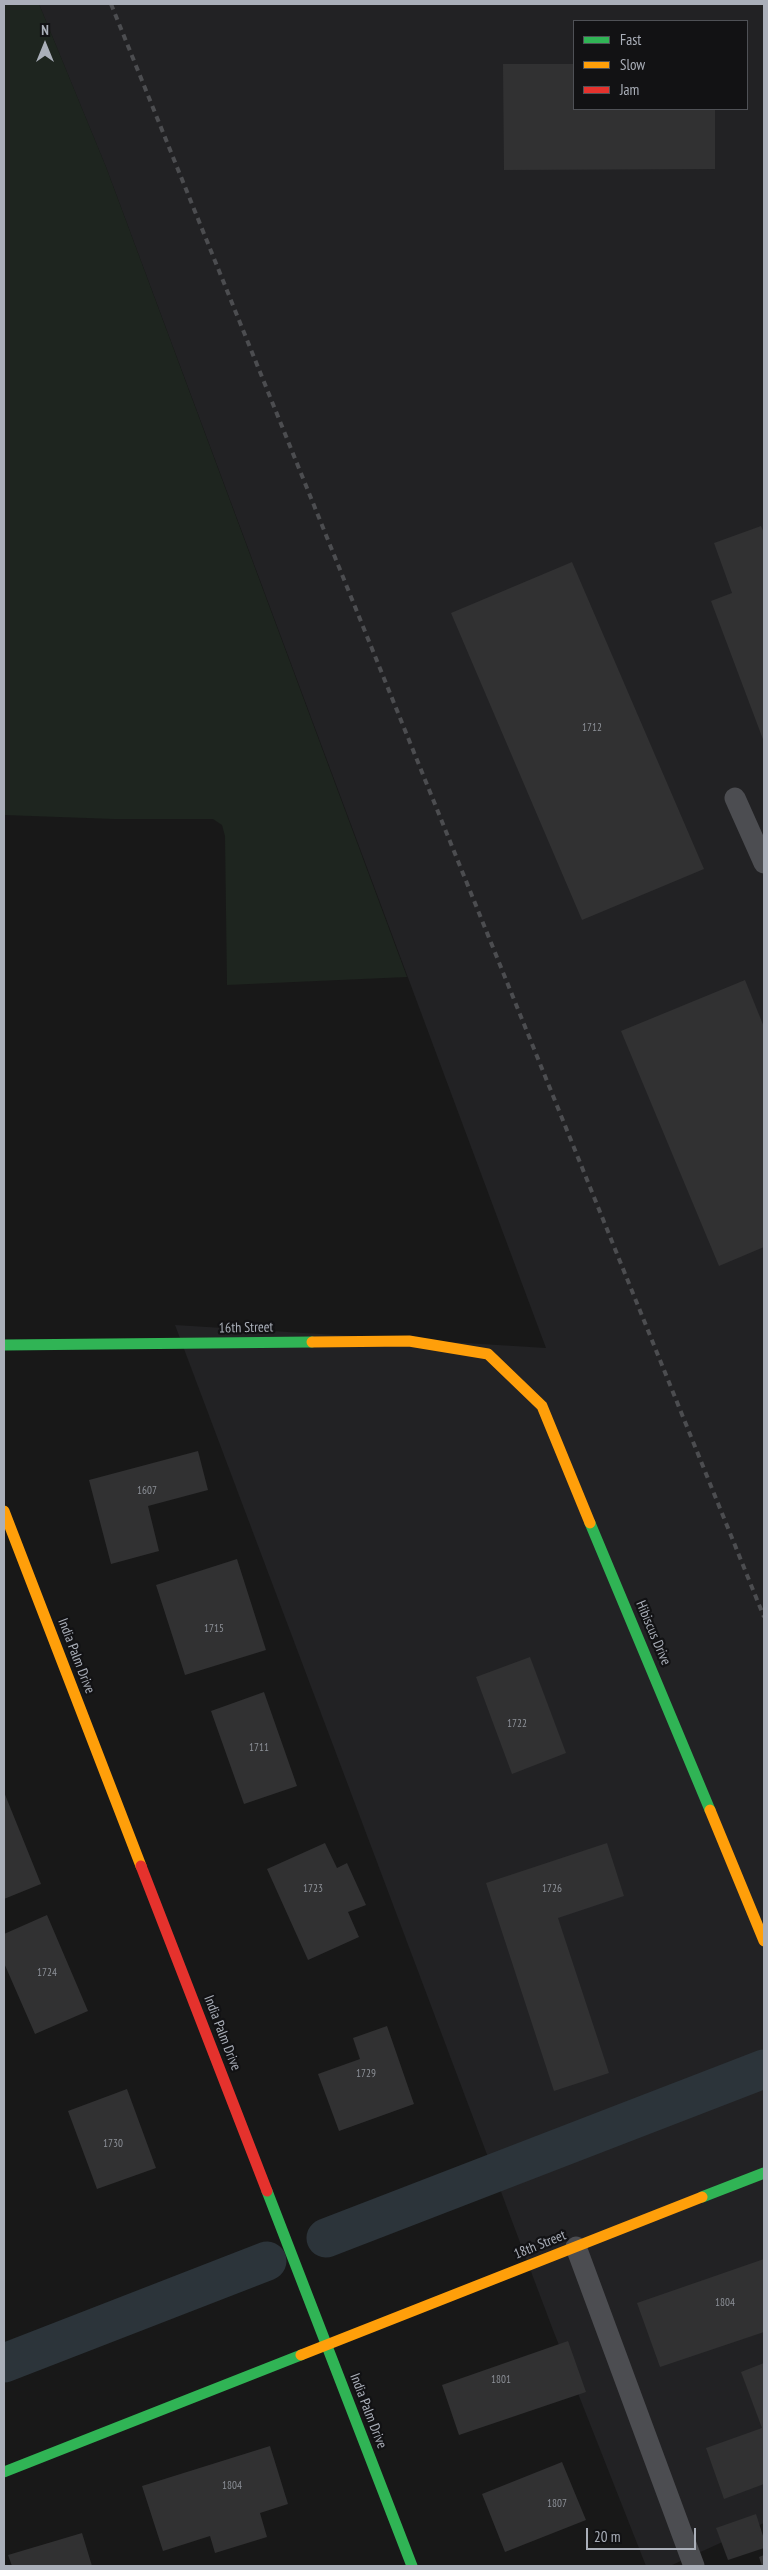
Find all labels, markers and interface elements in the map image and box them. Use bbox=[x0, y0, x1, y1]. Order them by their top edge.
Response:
north arrow bbox=[20, 20, 70, 70]
legend bbox=[573, 20, 748, 110]
text: N bbox=[41, 21, 49, 39]
text: Fast bbox=[620, 30, 641, 49]
text: Slow bbox=[620, 55, 645, 74]
text: Jam bbox=[620, 80, 639, 99]
house number: 1712 bbox=[582, 721, 602, 735]
street label: 16th Street bbox=[219, 1319, 273, 1337]
house number: 1607 bbox=[137, 1484, 157, 1498]
street label: Hibiscus Drive bbox=[632, 1598, 674, 1668]
street label: India Palm Drive bbox=[54, 1616, 98, 1696]
house number: 1715 bbox=[204, 1622, 224, 1636]
house number: 1722 bbox=[507, 1717, 527, 1731]
house number: 1711 bbox=[249, 1741, 269, 1755]
house number: 1723 bbox=[303, 1882, 323, 1896]
house number: 1726 bbox=[542, 1882, 562, 1896]
house number: 1724 bbox=[37, 1966, 57, 1980]
street label: India Palm Drive bbox=[200, 1993, 244, 2073]
house number: 1729 bbox=[356, 2067, 376, 2081]
house number: 1730 bbox=[103, 2137, 123, 2151]
street label: 18th Street bbox=[512, 2227, 568, 2263]
house number: 1804 bbox=[715, 2296, 735, 2310]
street label: India Palm Drive bbox=[346, 2371, 390, 2451]
house number: 1801 bbox=[491, 2373, 511, 2387]
house number: 1804 bbox=[222, 2479, 242, 2493]
house number: 1807 bbox=[547, 2497, 567, 2511]
scale bar bbox=[588, 2518, 698, 2550]
text: 20 m bbox=[594, 2527, 620, 2546]

